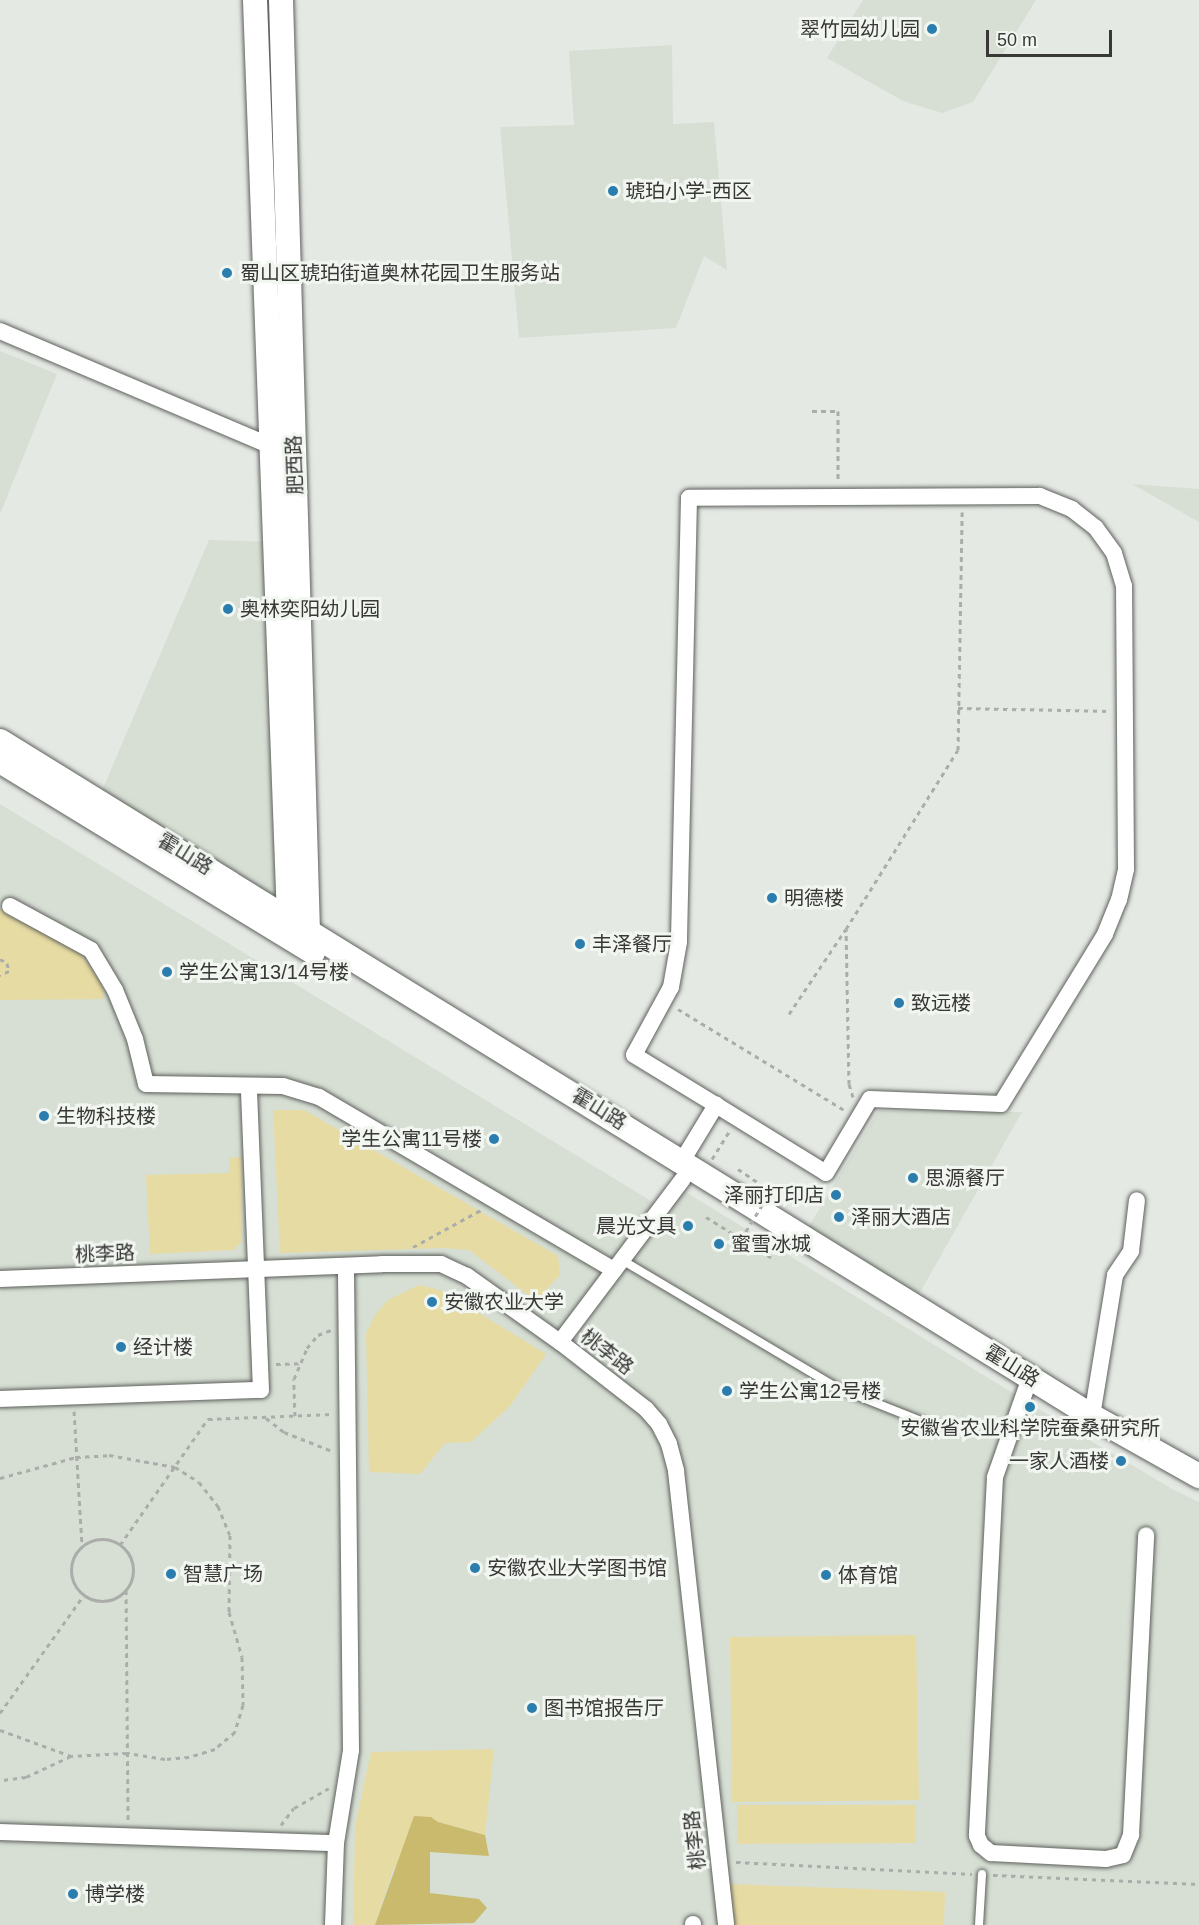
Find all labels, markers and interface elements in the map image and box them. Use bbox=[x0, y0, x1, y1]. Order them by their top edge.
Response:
place label: 翠竹园幼儿园 bbox=[800, 17, 920, 41]
scale bar bbox=[989, 18, 1115, 56]
marker: 翠竹园幼儿园 bbox=[925, 22, 939, 36]
text: 50 m bbox=[997, 30, 1037, 50]
place label: 琥珀小学-西区 bbox=[625, 179, 752, 203]
marker: 琥珀小学-西区 bbox=[606, 184, 620, 198]
place label: 蜀山区琥珀街道奥林花园卫生服务站 bbox=[240, 261, 560, 285]
marker: 蜀山区琥珀街道奥林花园卫生服务站 bbox=[218, 264, 236, 282]
street label: 肥西路 bbox=[282, 435, 308, 495]
place label: 奥林奕阳幼儿园 bbox=[240, 597, 380, 621]
marker: 奥林奕阳幼儿园 bbox=[221, 602, 235, 616]
street label: 霍山路 bbox=[153, 828, 217, 880]
place label: 明德楼 bbox=[784, 886, 844, 910]
marker: 明德楼 bbox=[765, 891, 779, 905]
place label: 丰泽餐厅 bbox=[592, 932, 672, 956]
marker: 丰泽餐厅 bbox=[573, 937, 587, 951]
place label: 学生公寓13/14号楼 bbox=[179, 960, 349, 984]
marker: 学生公寓13/14号楼 bbox=[160, 965, 174, 979]
place label: 致远楼 bbox=[911, 991, 971, 1015]
marker: 致远楼 bbox=[892, 996, 906, 1010]
street label: 霍山路 bbox=[567, 1083, 631, 1135]
place label: 生物科技楼 bbox=[56, 1104, 156, 1128]
marker: 生物科技楼 bbox=[37, 1109, 51, 1123]
place label: 学生公寓11号楼 bbox=[341, 1127, 482, 1151]
marker: 学生公寓11号楼 bbox=[487, 1132, 501, 1146]
place label: 思源餐厅 bbox=[925, 1166, 1005, 1190]
marker: 思源餐厅 bbox=[906, 1171, 920, 1185]
place label: 泽丽打印店 bbox=[724, 1183, 824, 1207]
marker: 泽丽打印店 bbox=[829, 1188, 843, 1202]
place label: 泽丽大酒店 bbox=[851, 1205, 951, 1229]
marker: 泽丽大酒店 bbox=[832, 1210, 846, 1224]
place label: 晨光文具 bbox=[596, 1214, 676, 1238]
marker: 晨光文具 bbox=[681, 1219, 695, 1233]
place label: 蜜雪冰城 bbox=[731, 1232, 811, 1256]
marker: 蜜雪冰城 bbox=[712, 1237, 726, 1251]
street label: 桃李路 bbox=[75, 1241, 135, 1267]
place label: 安徽农业大学 bbox=[444, 1290, 564, 1314]
marker: 安徽农业大学 bbox=[425, 1295, 439, 1309]
street label: 桃李路 bbox=[576, 1324, 638, 1380]
place label: 经计楼 bbox=[133, 1335, 193, 1359]
marker: 经计楼 bbox=[114, 1340, 128, 1354]
street label: 霍山路 bbox=[980, 1340, 1044, 1392]
place label: 学生公寓12号楼 bbox=[739, 1379, 881, 1403]
marker: 学生公寓12号楼 bbox=[720, 1384, 734, 1398]
marker: 安徽省农业科学院蚕桑研究所 bbox=[1023, 1400, 1037, 1414]
place label: 安徽省农业科学院蚕桑研究所 bbox=[900, 1416, 1160, 1440]
place label: 一家人酒楼 bbox=[1009, 1449, 1109, 1473]
marker: 一家人酒楼 bbox=[1114, 1454, 1128, 1468]
place label: 安徽农业大学图书馆 bbox=[487, 1556, 667, 1580]
marker: 安徽农业大学图书馆 bbox=[468, 1561, 482, 1575]
place label: 智慧广场 bbox=[183, 1562, 263, 1586]
place label: 体育馆 bbox=[838, 1563, 898, 1587]
marker: 智慧广场 bbox=[164, 1567, 178, 1581]
marker: 体育馆 bbox=[819, 1568, 833, 1582]
place label: 图书馆报告厅 bbox=[544, 1696, 664, 1720]
marker: 图书馆报告厅 bbox=[525, 1701, 539, 1715]
street label: 桃李路 bbox=[680, 1809, 710, 1871]
place label: 博学楼 bbox=[85, 1882, 145, 1906]
marker: 博学楼 bbox=[66, 1887, 80, 1901]

